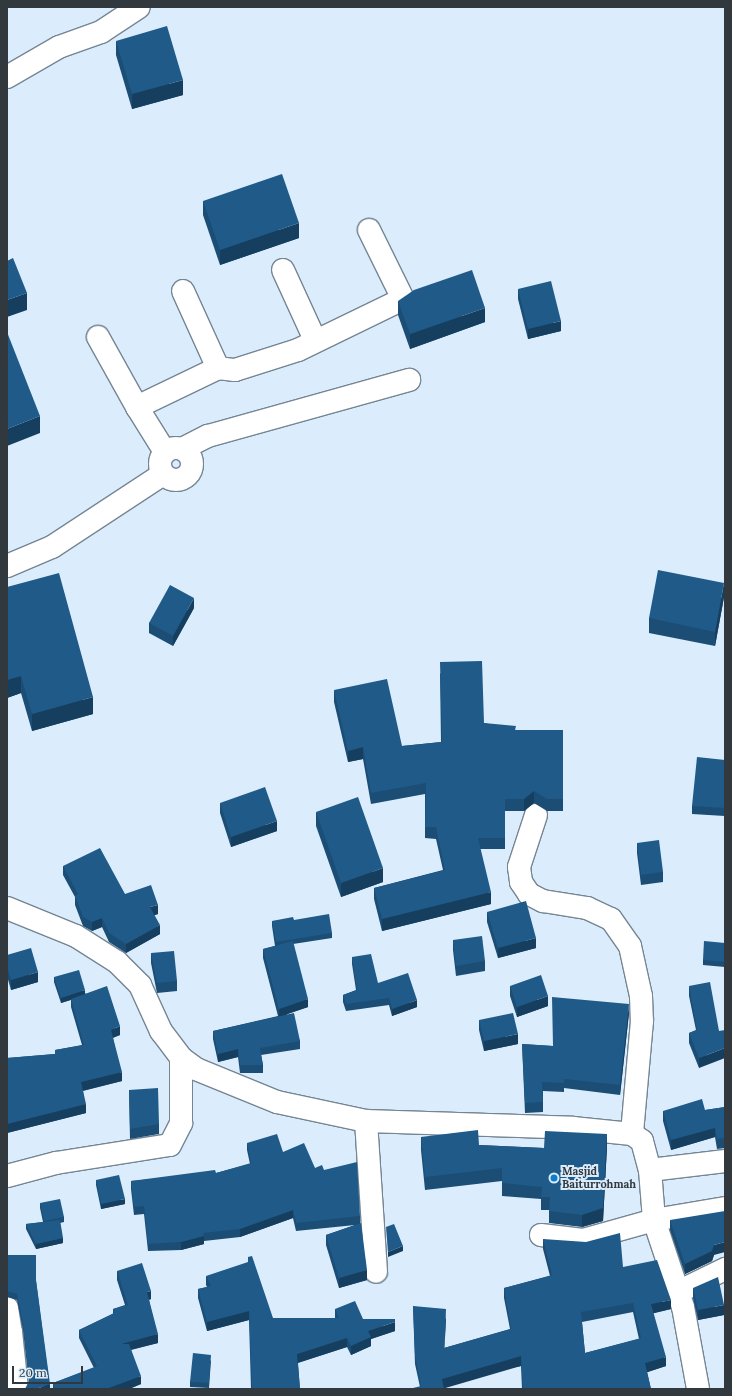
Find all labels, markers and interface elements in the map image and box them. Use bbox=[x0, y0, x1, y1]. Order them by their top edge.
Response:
place label: Masjid Baiturrohmah bbox=[562, 1165, 636, 1191]
marker: Masjid Baiturrohmah bbox=[549, 1173, 559, 1183]
scale bar bbox=[14, 1358, 85, 1384]
text: 20 m bbox=[19, 1365, 47, 1380]

